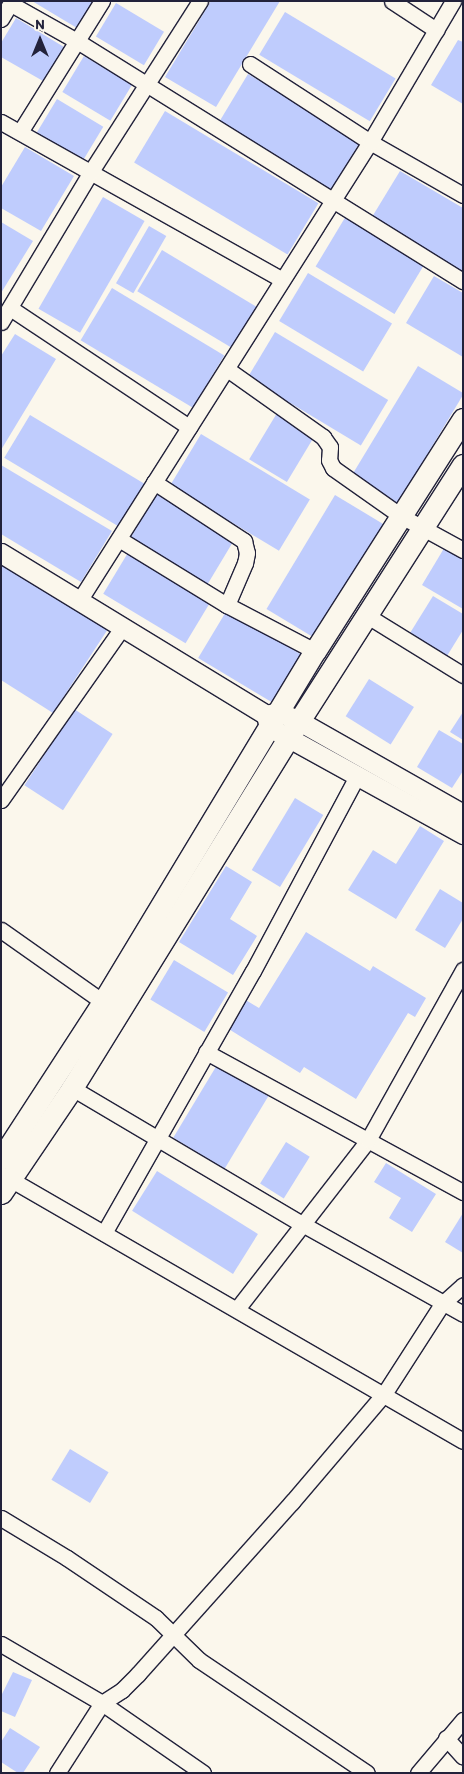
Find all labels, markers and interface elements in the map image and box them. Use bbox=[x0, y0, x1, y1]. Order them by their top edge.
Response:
north arrow bbox=[15, 15, 65, 65]
text: N bbox=[35, 16, 45, 33]

